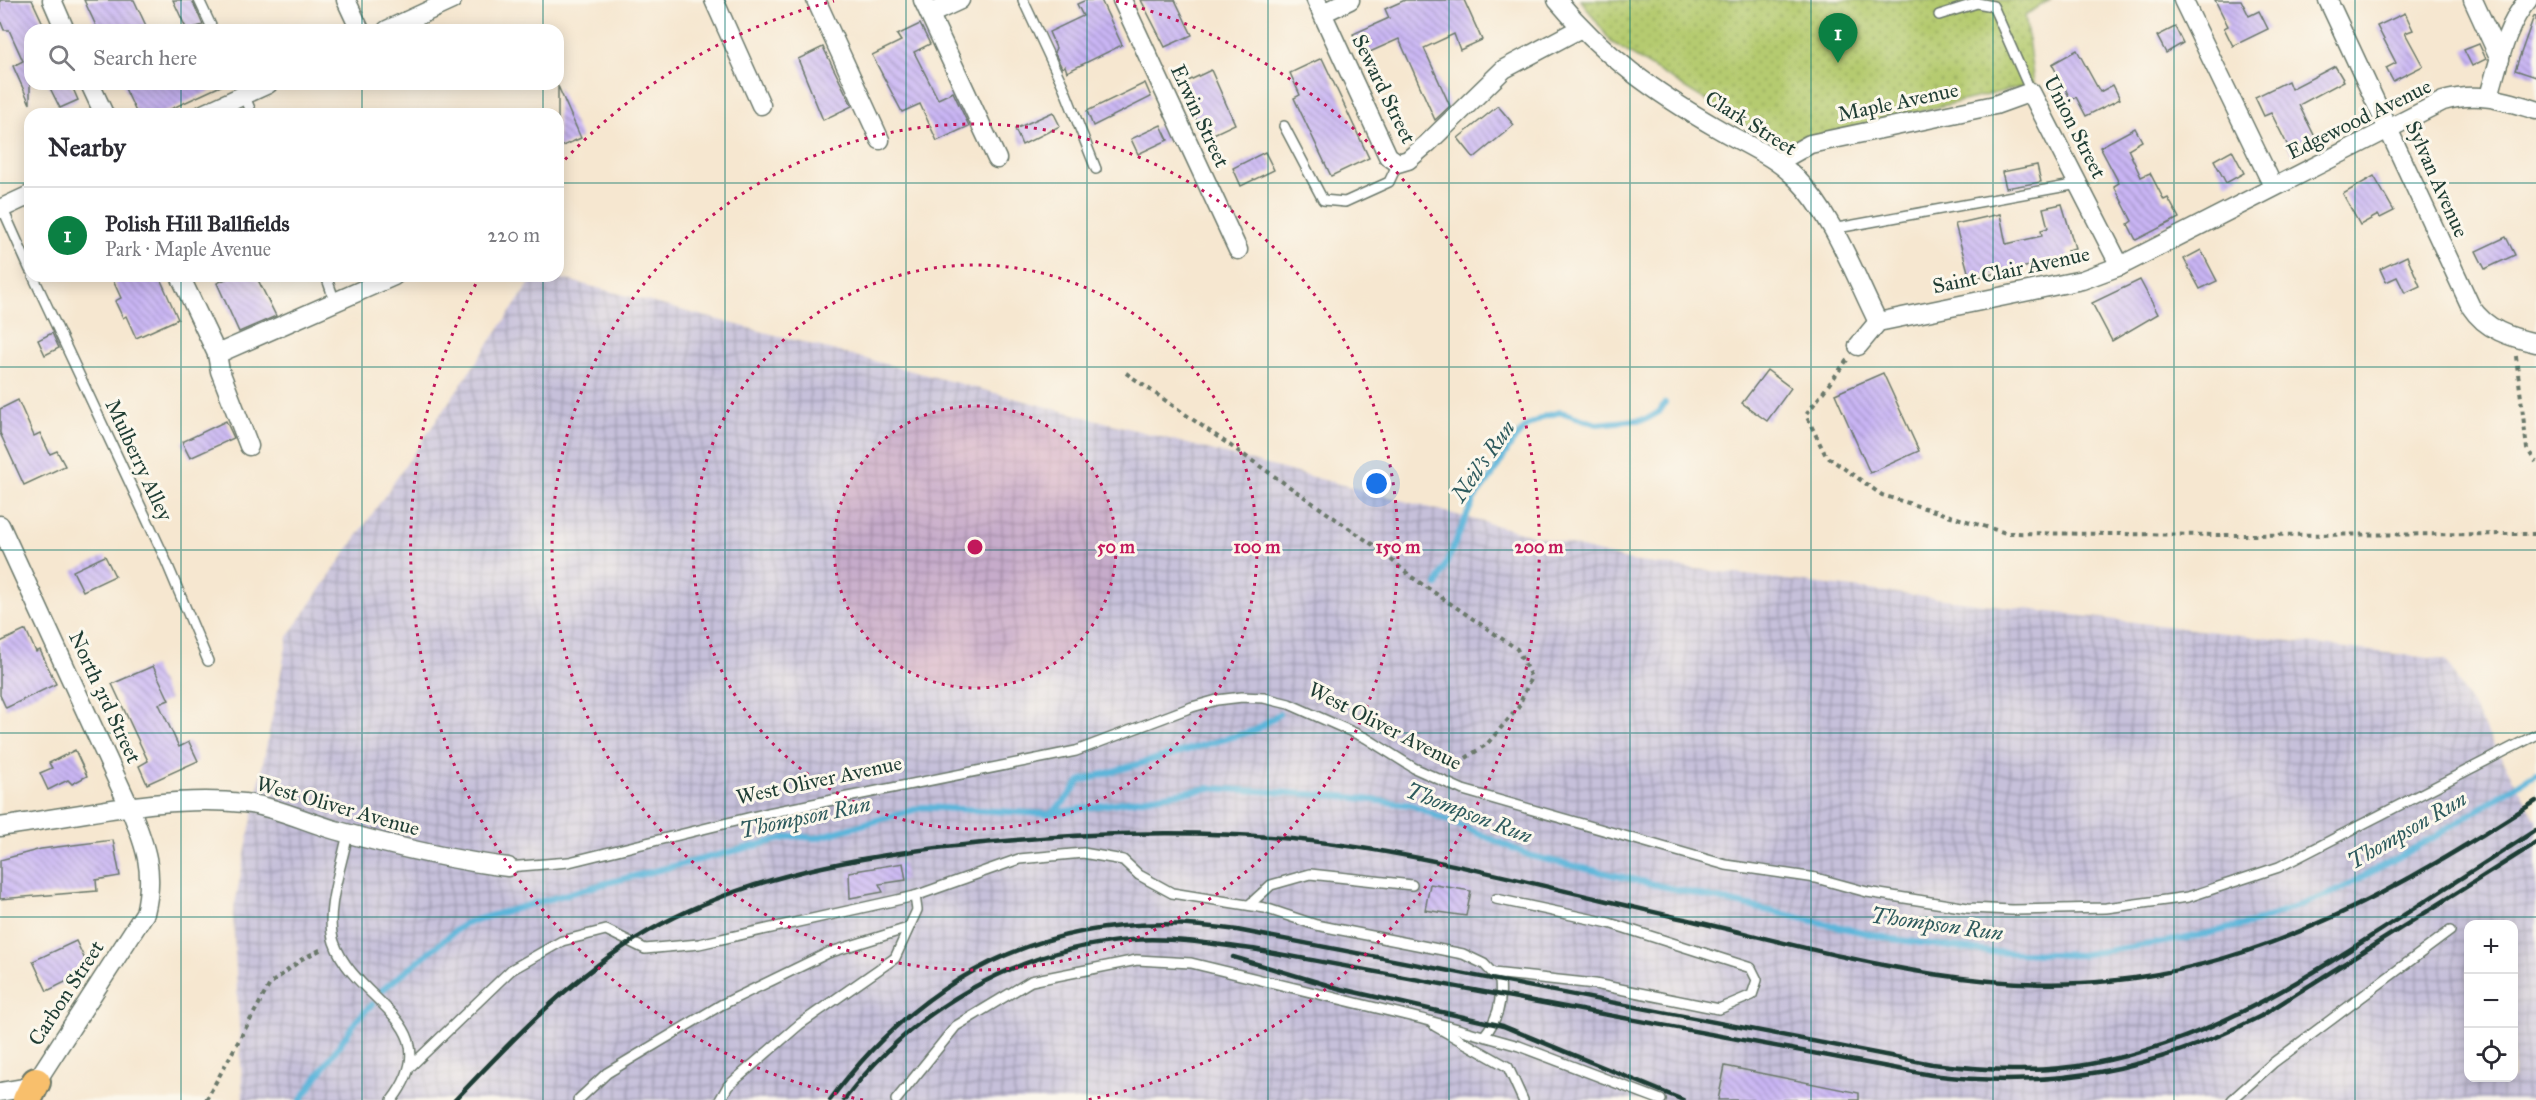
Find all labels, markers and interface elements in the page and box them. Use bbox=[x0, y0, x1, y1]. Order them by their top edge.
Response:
pin: 1 bbox=[1818, 14, 1858, 63]
search box bbox=[24, 24, 564, 90]
street label: Seward Street bbox=[1346, 30, 1422, 148]
icon: search bbox=[45, 41, 78, 74]
text: Search here bbox=[93, 44, 197, 71]
street label: Erwin Street bbox=[1165, 60, 1235, 172]
street label: Union Street bbox=[2038, 71, 2112, 183]
street label: Edgewood Avenue bbox=[2283, 73, 2436, 165]
street label: Maple Avenue bbox=[1835, 76, 1961, 127]
street label: Clark Street bbox=[1700, 85, 1802, 162]
street label: Sylvan Avenue bbox=[2400, 117, 2474, 242]
text: Nearby bbox=[48, 131, 126, 163]
text: Polish Hill Ballfields bbox=[105, 210, 290, 237]
text: 1 bbox=[64, 223, 71, 247]
text: 220 m bbox=[488, 223, 540, 247]
text: Park · Maple Avenue bbox=[105, 237, 271, 261]
street label: Saint Clair Avenue bbox=[1930, 241, 2092, 299]
street label: Mulberry Alley bbox=[99, 395, 179, 526]
water label: Neil's Run bbox=[1444, 415, 1521, 509]
your location bbox=[1362, 469, 1391, 498]
text: 50 m bbox=[1097, 536, 1136, 558]
text: 100 m bbox=[1234, 536, 1281, 558]
text: 150 m bbox=[1376, 536, 1421, 558]
text: 200 m bbox=[1515, 536, 1564, 558]
centre of rings bbox=[965, 537, 985, 557]
street label: North 3rd Street bbox=[63, 627, 147, 768]
street label: West Oliver Avenue bbox=[1304, 676, 1466, 776]
street label: West Oliver Avenue bbox=[734, 750, 904, 810]
street label: West Oliver Avenue bbox=[253, 770, 423, 842]
water label: Thompson Run bbox=[1402, 777, 1536, 850]
water label: Thompson Run bbox=[2343, 785, 2472, 875]
water label: Thompson Run bbox=[737, 790, 873, 844]
water label: Thompson Run bbox=[1869, 901, 2005, 947]
map controls bbox=[2464, 920, 2518, 1082]
button: + bbox=[2464, 920, 2518, 974]
street label: Carbon Street bbox=[22, 935, 110, 1050]
button: − bbox=[2464, 974, 2518, 1028]
button: locate bbox=[2464, 1028, 2518, 1082]

